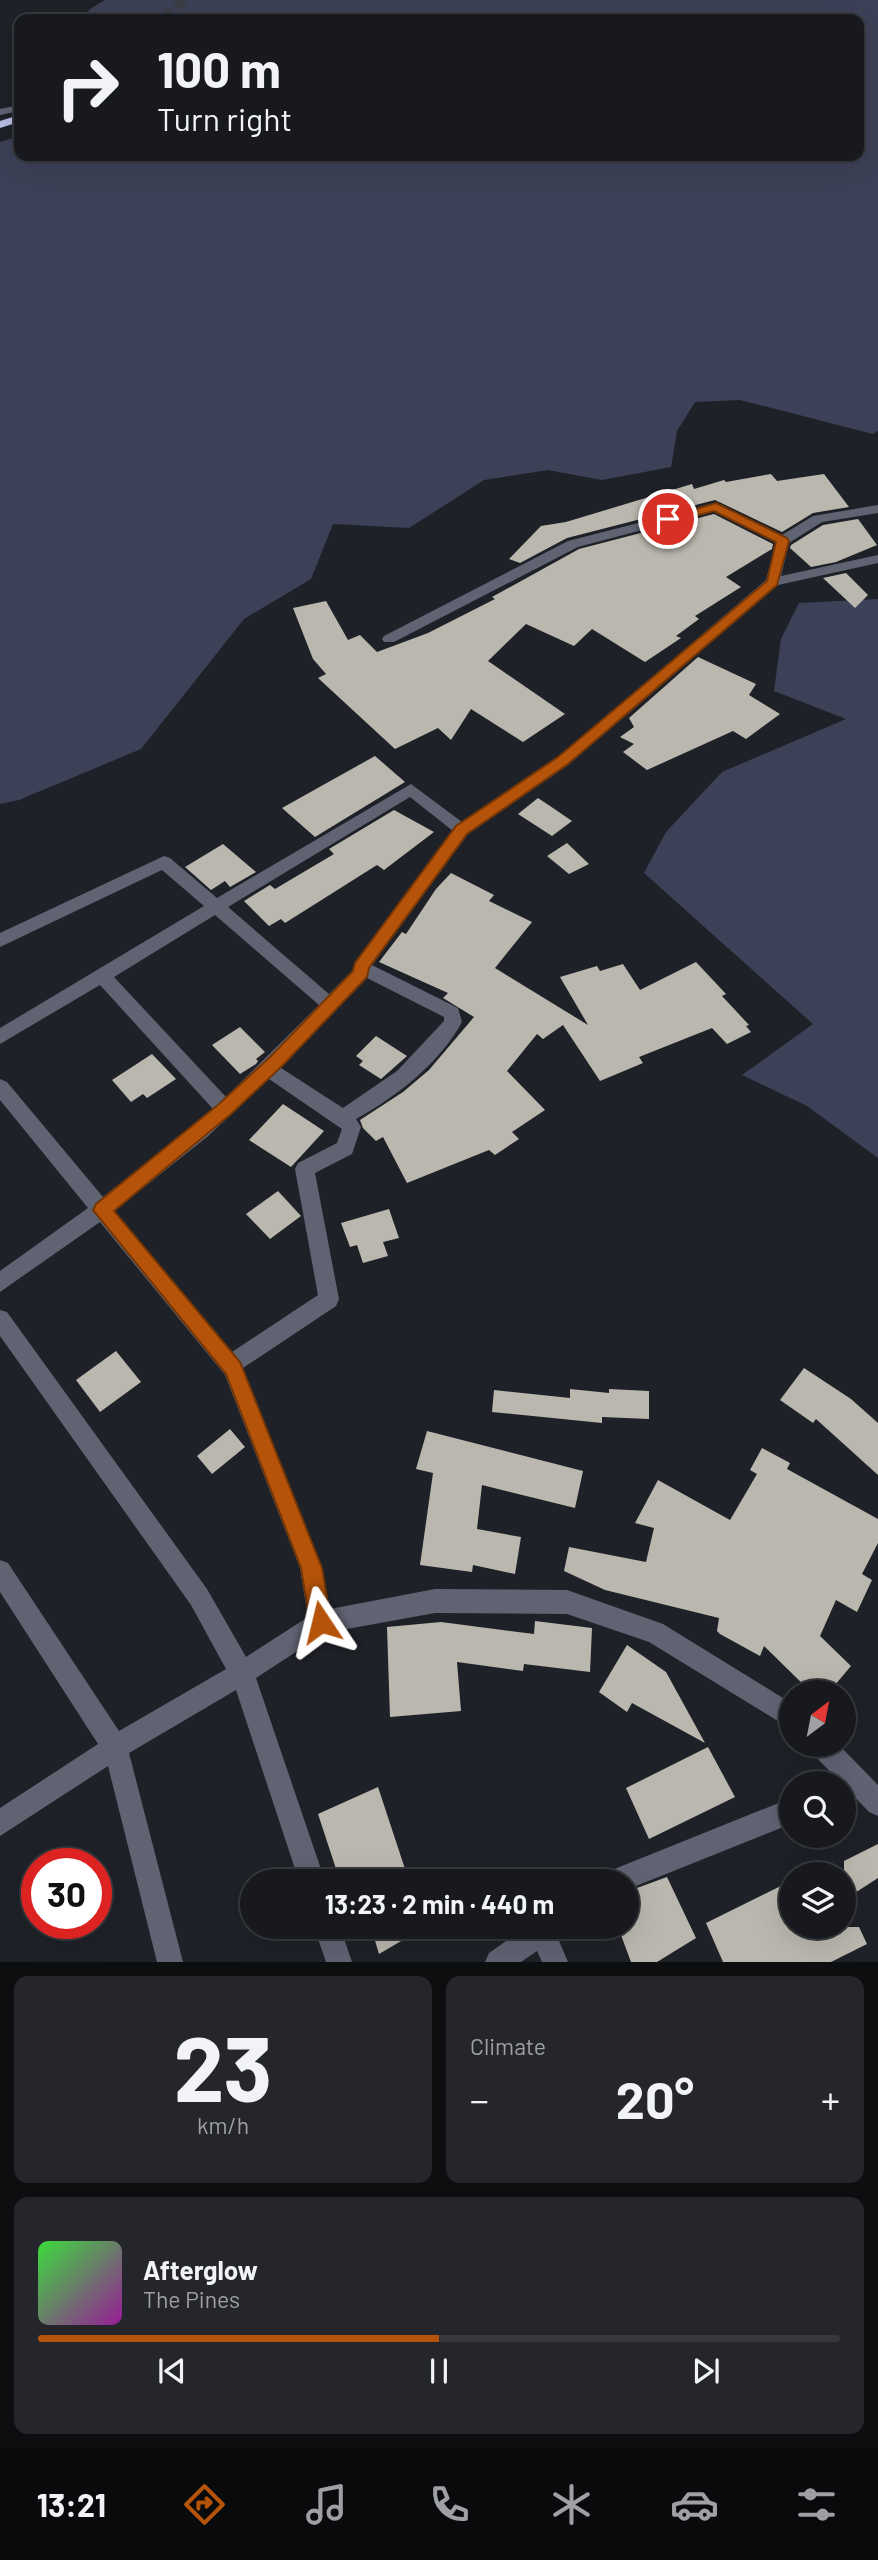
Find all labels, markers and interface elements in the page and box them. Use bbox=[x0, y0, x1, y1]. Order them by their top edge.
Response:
text: 100 m bbox=[157, 39, 281, 98]
icon: right bbox=[42, 42, 133, 133]
text: Turn right bbox=[157, 99, 292, 137]
pin bbox=[638, 489, 698, 549]
icon: arrive bbox=[649, 500, 687, 538]
position arrow bbox=[284, 1585, 358, 1659]
north arrow bbox=[779, 1680, 856, 1757]
map controls bbox=[779, 1680, 856, 1939]
button: search bbox=[779, 1771, 856, 1848]
speed limit sign: 30 bbox=[21, 1848, 112, 1939]
button: layers bbox=[779, 1862, 856, 1939]
text: 13:23 · 2 min · 440 m bbox=[325, 1888, 554, 1919]
text: 23 bbox=[174, 2011, 272, 2120]
text: Climate bbox=[470, 2032, 546, 2060]
text: 20° bbox=[616, 2067, 694, 2129]
text: − bbox=[470, 2076, 489, 2122]
text: + bbox=[821, 2076, 840, 2122]
text: km/h bbox=[197, 2111, 249, 2139]
text: Afterglow bbox=[143, 2254, 258, 2285]
text: The Pines bbox=[143, 2285, 240, 2313]
icon: previous bbox=[153, 2352, 191, 2390]
icon: pause bbox=[420, 2352, 458, 2390]
icon: next bbox=[687, 2352, 725, 2390]
icon: directions bbox=[180, 2480, 229, 2529]
icon: music bbox=[302, 2480, 351, 2529]
icon: phone bbox=[425, 2480, 474, 2529]
icon: climate bbox=[547, 2480, 596, 2529]
icon: car bbox=[670, 2480, 719, 2529]
icon: filters bbox=[792, 2480, 841, 2529]
text: 13:21 bbox=[37, 2485, 106, 2523]

